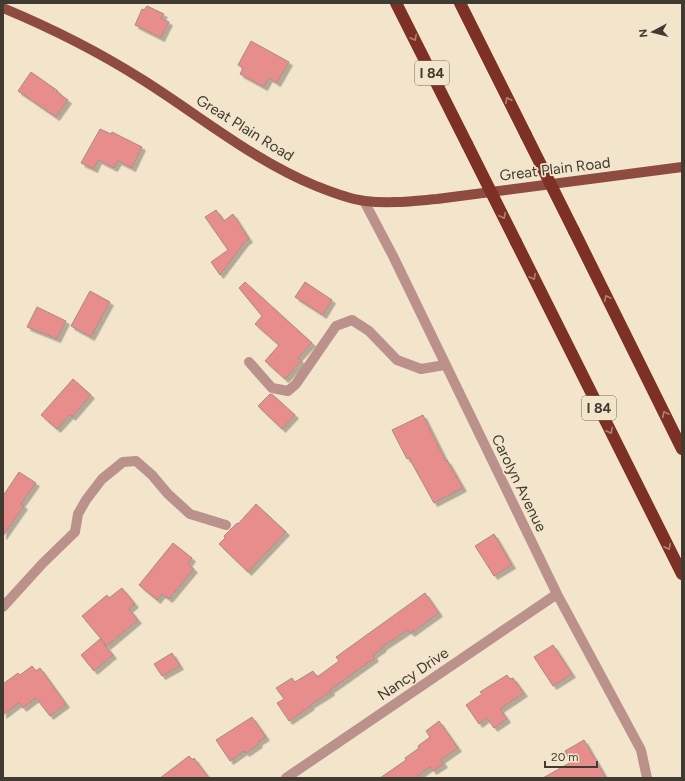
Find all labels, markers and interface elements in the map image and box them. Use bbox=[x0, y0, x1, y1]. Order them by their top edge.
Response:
north arrow bbox=[633, 12, 673, 52]
text: N bbox=[637, 28, 651, 38]
one-way arrow bbox=[409, 34, 417, 41]
road number: I 84 bbox=[415, 61, 449, 85]
street label: Great Plain Road bbox=[193, 91, 297, 165]
one-way arrow bbox=[506, 96, 513, 104]
street label: Great Plain Road bbox=[499, 153, 611, 185]
one-way arrow bbox=[498, 212, 506, 220]
one-way arrow bbox=[528, 273, 536, 280]
one-way arrow bbox=[604, 295, 612, 302]
road number: I 84 bbox=[582, 396, 616, 420]
one-way arrow bbox=[662, 411, 670, 419]
one-way arrow bbox=[605, 426, 613, 434]
street label: Carolyn Avenue bbox=[488, 431, 550, 535]
one-way arrow bbox=[663, 543, 671, 550]
street label: Nancy Drive bbox=[374, 644, 452, 704]
scale bar bbox=[545, 743, 597, 769]
text: 20 m bbox=[551, 750, 579, 764]

